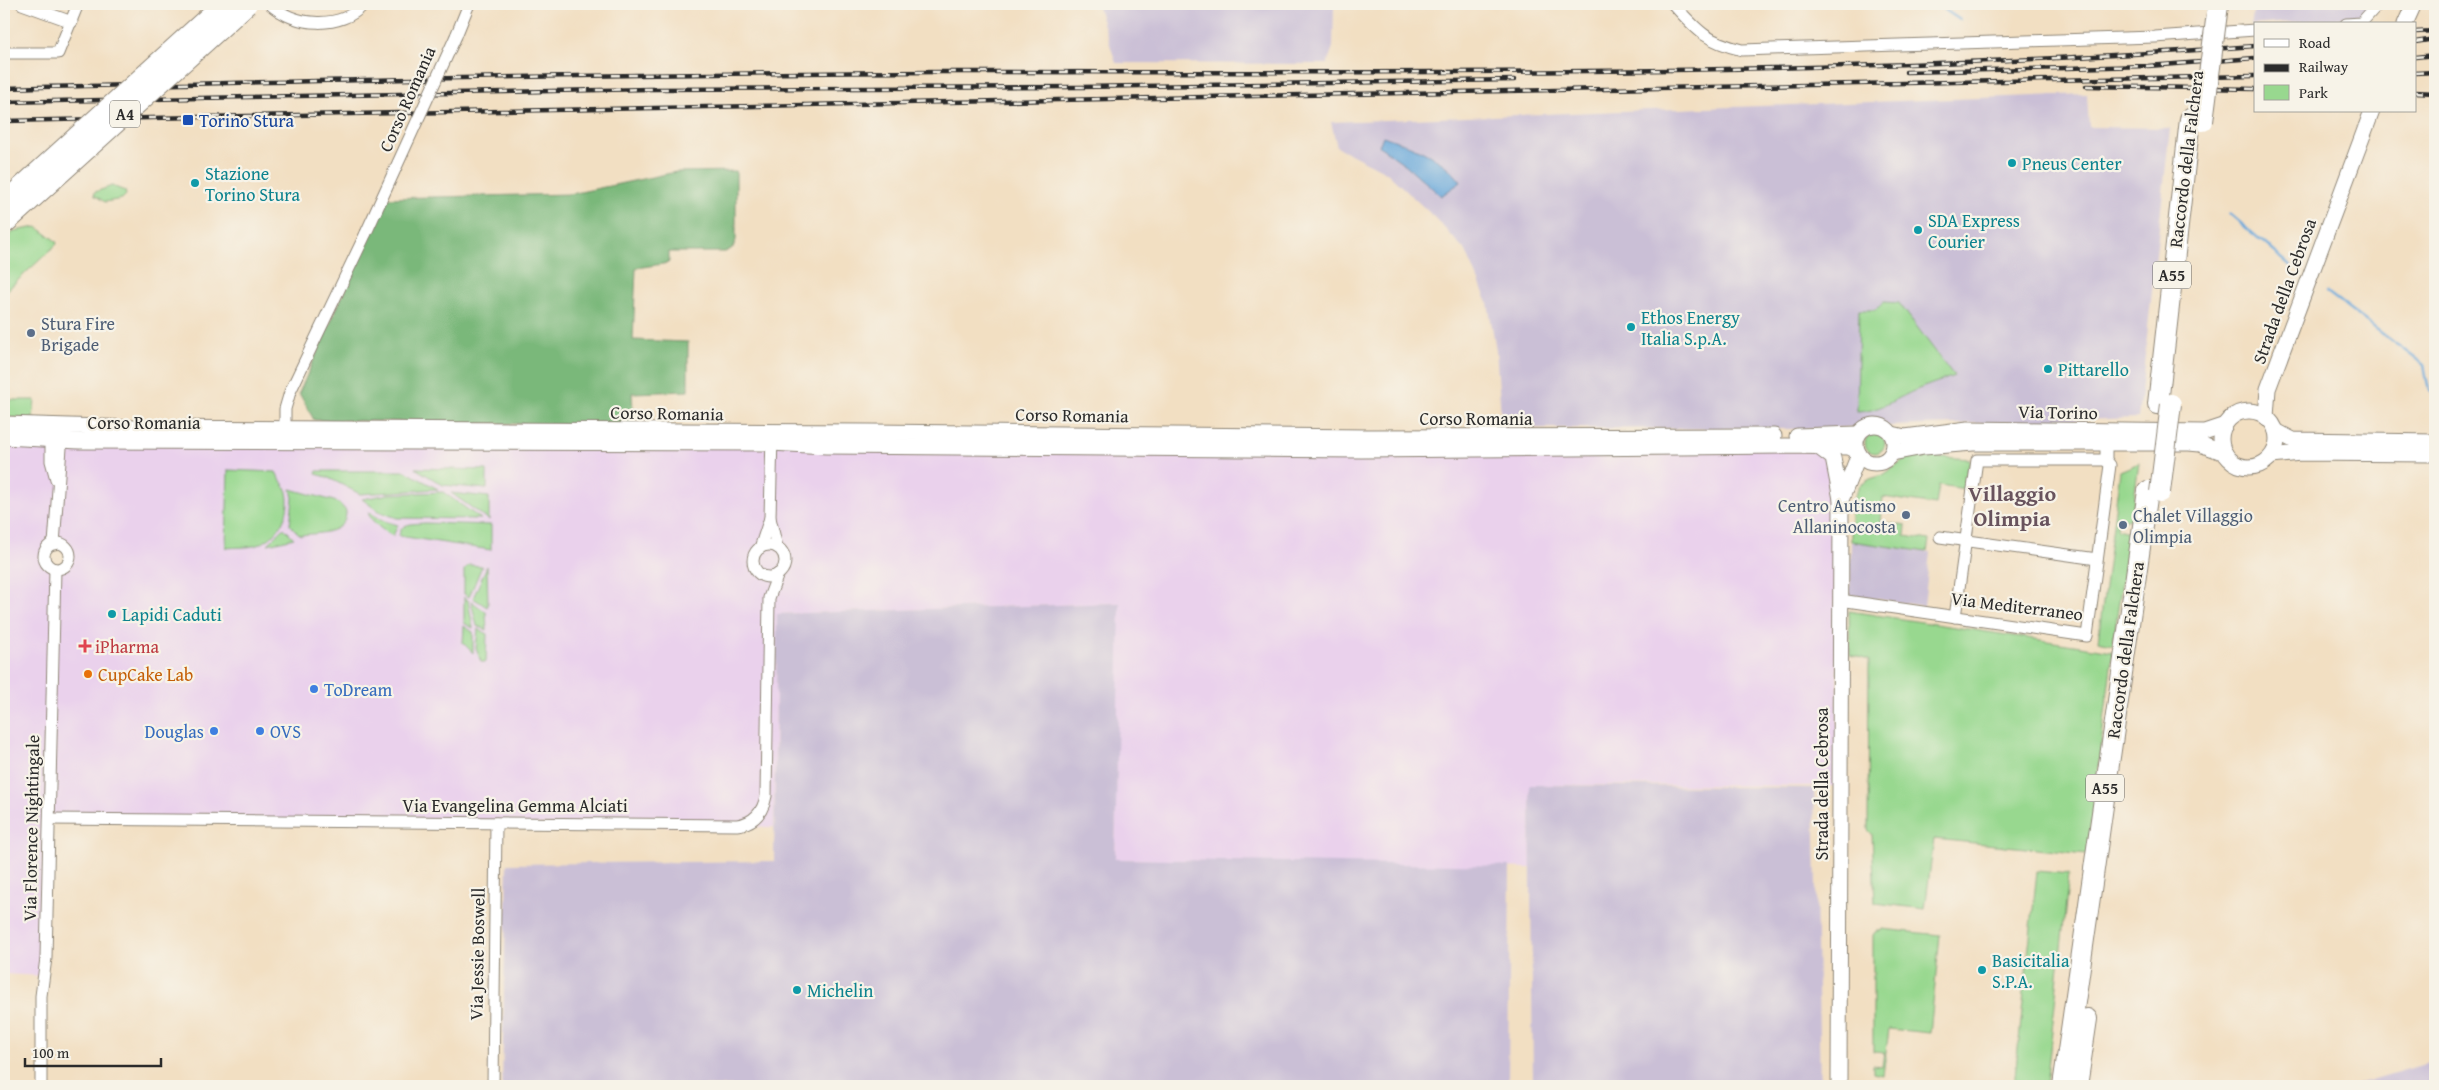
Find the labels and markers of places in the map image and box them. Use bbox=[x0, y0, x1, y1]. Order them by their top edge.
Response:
place label: Torino Stura bbox=[199, 107, 294, 134]
marker: Torino Stura bbox=[181, 113, 195, 127]
place label: Pneus Center bbox=[2022, 150, 2122, 177]
marker: Pneus Center bbox=[2006, 157, 2018, 169]
place label: Stazione Torino Stura bbox=[205, 160, 300, 208]
marker: Stazione Torino Stura bbox=[189, 177, 201, 189]
place label: SDA Express Courier bbox=[1928, 207, 2020, 255]
marker: SDA Express Courier bbox=[1912, 224, 1924, 236]
place label: Ethos Energy Italia S.p.A. bbox=[1641, 304, 1740, 352]
place label: Stura Fire Brigade bbox=[41, 310, 115, 358]
marker: Ethos Energy Italia S.p.A. bbox=[1625, 321, 1637, 333]
marker: Stura Fire Brigade bbox=[25, 327, 37, 339]
place label: Pittarello bbox=[2058, 356, 2129, 383]
marker: Pittarello bbox=[2042, 363, 2054, 375]
place label: Centro Autismo Allaninocosta bbox=[1778, 492, 1896, 540]
place label: Chalet Villaggio Olimpia bbox=[2133, 502, 2253, 550]
marker: Centro Autismo Allaninocosta bbox=[1900, 509, 1912, 521]
marker: Chalet Villaggio Olimpia bbox=[2117, 519, 2129, 531]
place label: Lapidi Caduti bbox=[122, 601, 222, 628]
marker: Lapidi Caduti bbox=[106, 608, 118, 620]
place label: iPharma bbox=[95, 633, 159, 660]
marker: iPharma bbox=[79, 640, 91, 652]
place label: CupCake Lab bbox=[98, 661, 193, 688]
marker: CupCake Lab bbox=[82, 668, 94, 680]
place label: ToDream bbox=[324, 676, 393, 703]
marker: ToDream bbox=[308, 683, 320, 695]
place label: Douglas bbox=[144, 718, 204, 745]
place label: OVS bbox=[270, 718, 301, 745]
marker: Douglas bbox=[208, 725, 220, 737]
marker: OVS bbox=[254, 725, 266, 737]
place label: Basicitalia S.P.A. bbox=[1992, 947, 2070, 995]
marker: Basicitalia S.P.A. bbox=[1976, 964, 1988, 976]
place label: Michelin bbox=[807, 977, 873, 1004]
marker: Michelin bbox=[791, 984, 803, 996]

